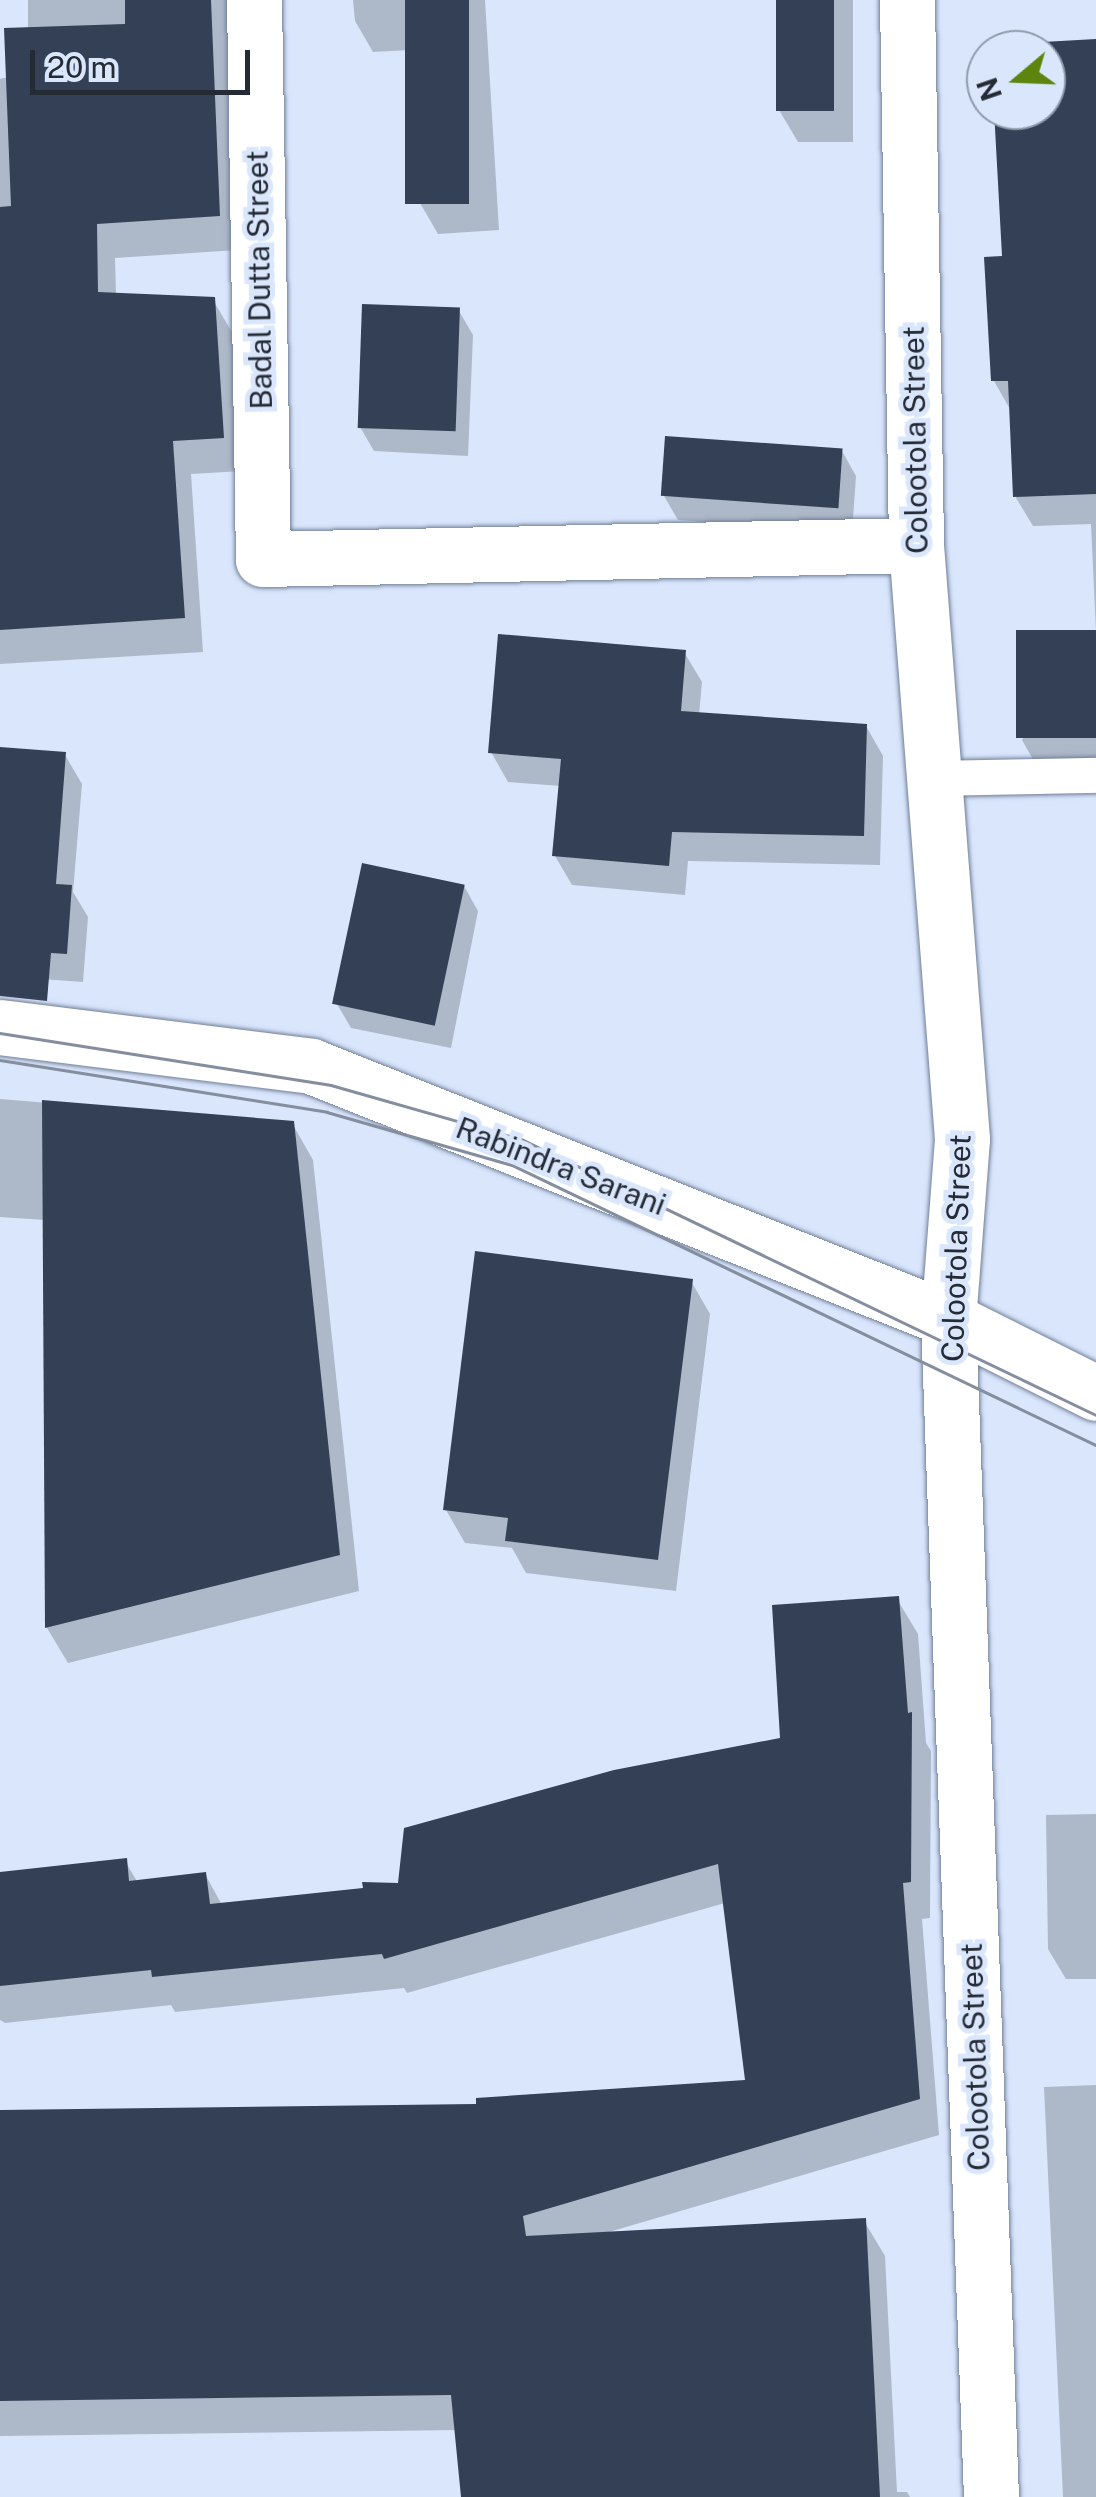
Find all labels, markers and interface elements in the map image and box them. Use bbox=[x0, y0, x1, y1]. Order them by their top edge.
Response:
scale bar bbox=[35, 30, 255, 92]
north arrow bbox=[966, 30, 1066, 130]
text: 20 m bbox=[47, 49, 116, 85]
text: N bbox=[970, 74, 1008, 105]
street label: Badal Dutta Street bbox=[239, 150, 279, 410]
street label: Colootola Street bbox=[895, 326, 935, 554]
street label: Rabindra Sarani bbox=[451, 1109, 671, 1223]
street label: Colootola Street bbox=[934, 1134, 978, 1362]
street label: Colootola Street bbox=[953, 1943, 997, 2171]

